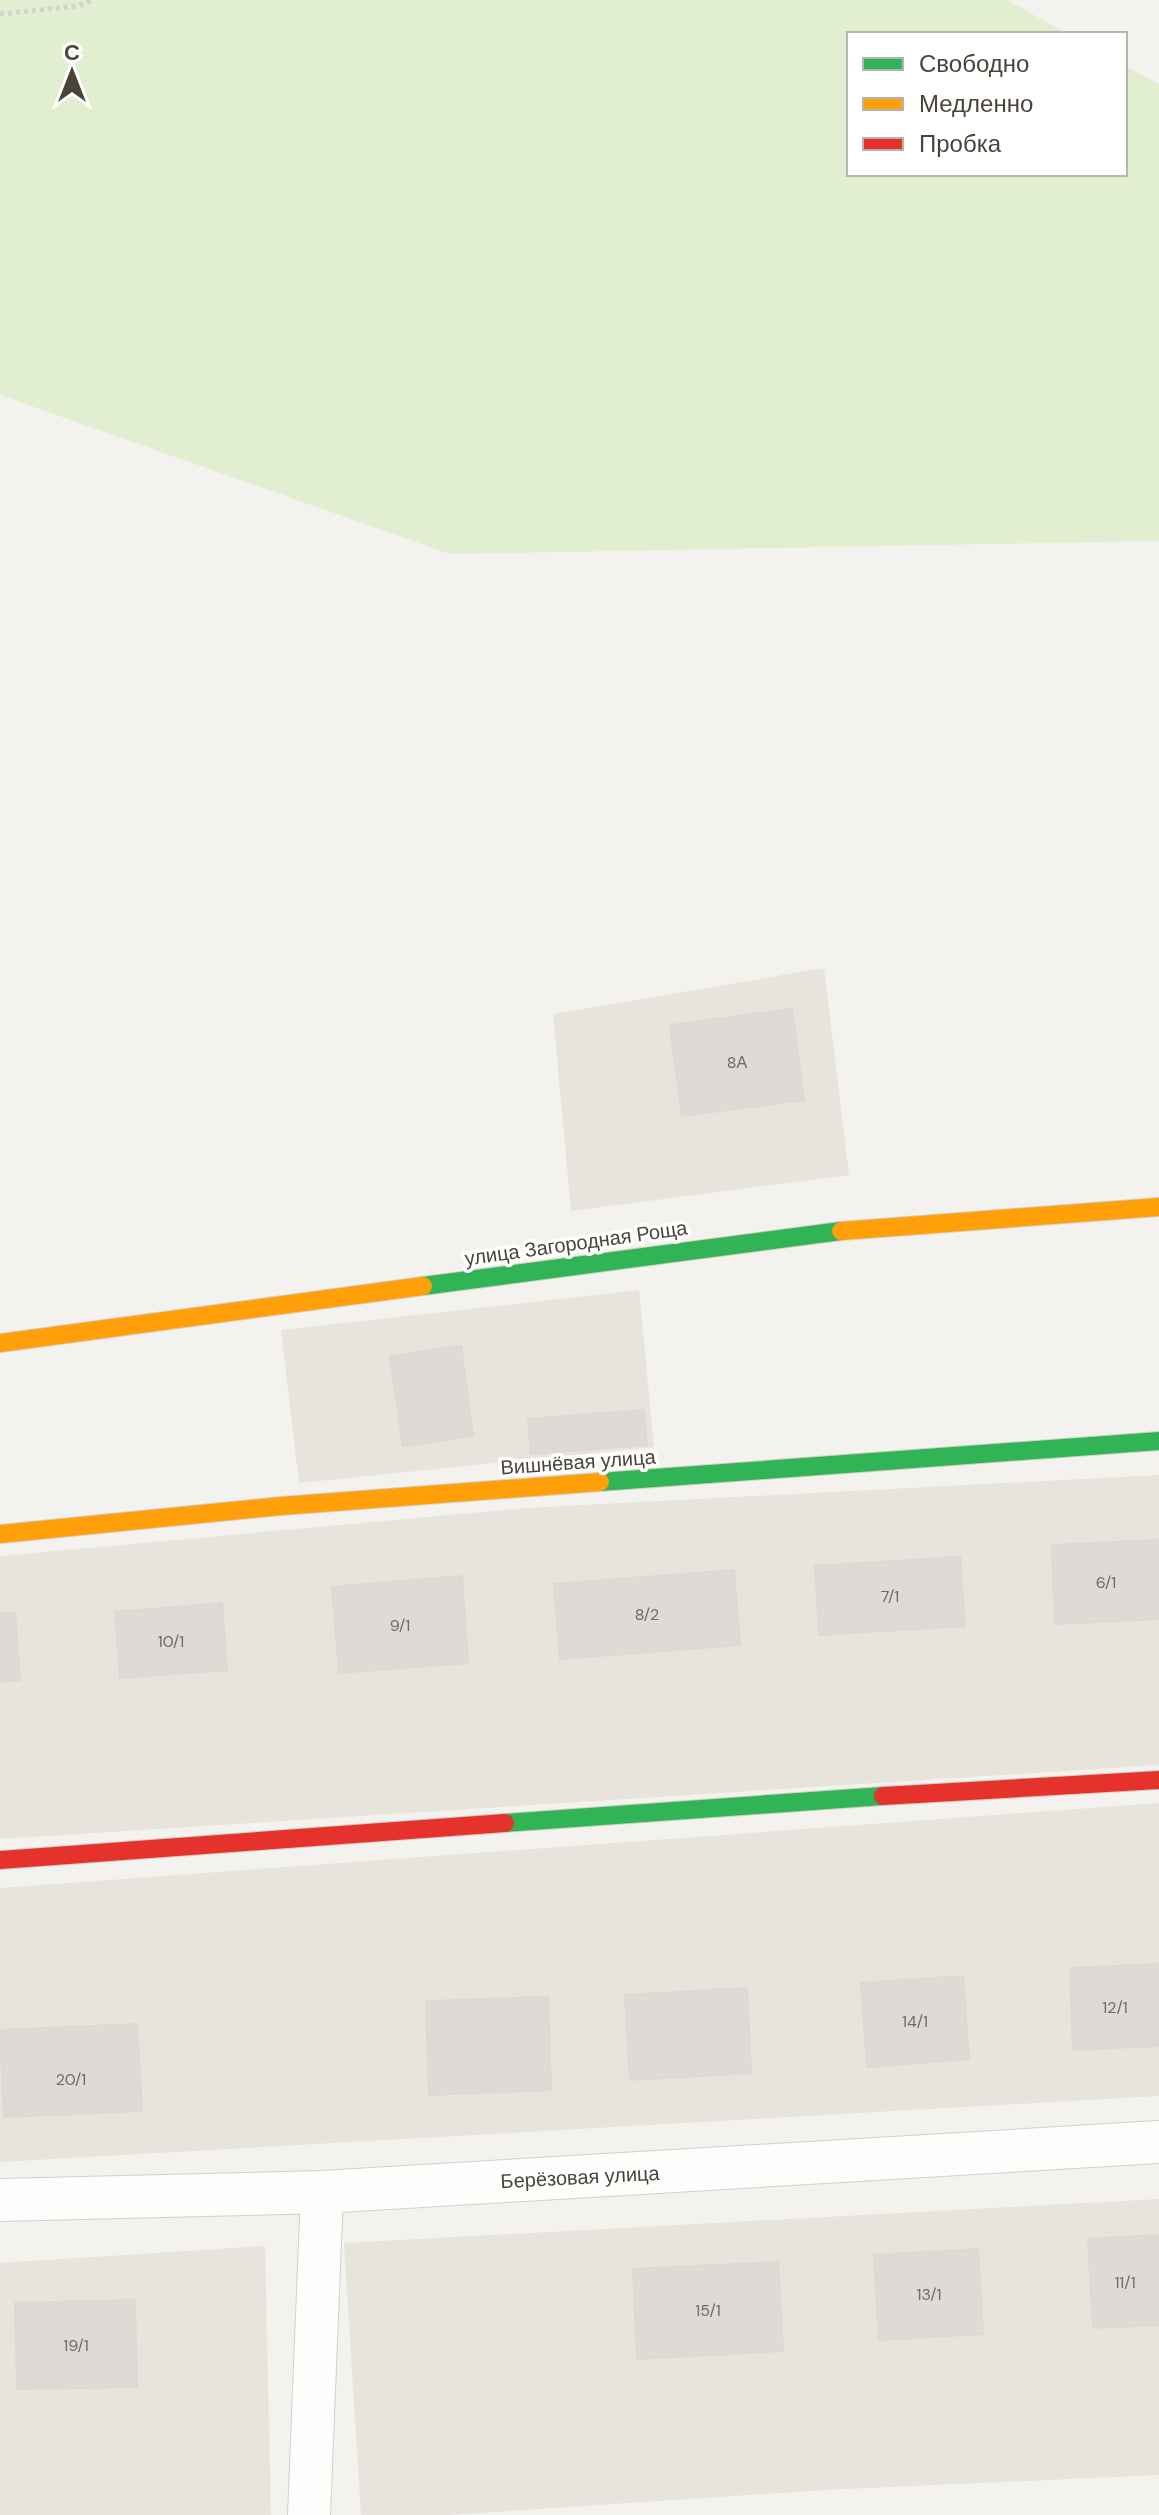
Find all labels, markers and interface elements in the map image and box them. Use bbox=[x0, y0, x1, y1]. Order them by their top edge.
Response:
north arrow bbox=[32, 32, 112, 112]
legend bbox=[847, 32, 1127, 176]
text: С bbox=[64, 38, 80, 67]
text: Свободно bbox=[919, 48, 1029, 79]
text: Медленно bbox=[919, 88, 1033, 119]
text: Пробка bbox=[919, 128, 1002, 159]
house number: 8А bbox=[727, 1052, 748, 1073]
street label: улица Загородная Роща bbox=[463, 1214, 690, 1271]
street label: Вишнёвая улица bbox=[500, 1444, 657, 1480]
house number: 6/1 bbox=[1096, 1572, 1116, 1593]
house number: 7/1 bbox=[881, 1586, 899, 1607]
house number: 8/2 bbox=[635, 1604, 659, 1625]
house number: 9/1 bbox=[390, 1615, 410, 1636]
house number: 10/1 bbox=[158, 1631, 184, 1652]
house number: 12/1 bbox=[1102, 1997, 1128, 2018]
house number: 14/1 bbox=[902, 2011, 928, 2032]
house number: 20/1 bbox=[56, 2069, 86, 2090]
street label: Берёзовая улица bbox=[500, 2160, 661, 2194]
house number: 11/1 bbox=[1114, 2272, 1136, 2293]
house number: 13/1 bbox=[917, 2284, 941, 2305]
house number: 15/1 bbox=[695, 2300, 721, 2321]
house number: 19/1 bbox=[63, 2335, 89, 2356]

